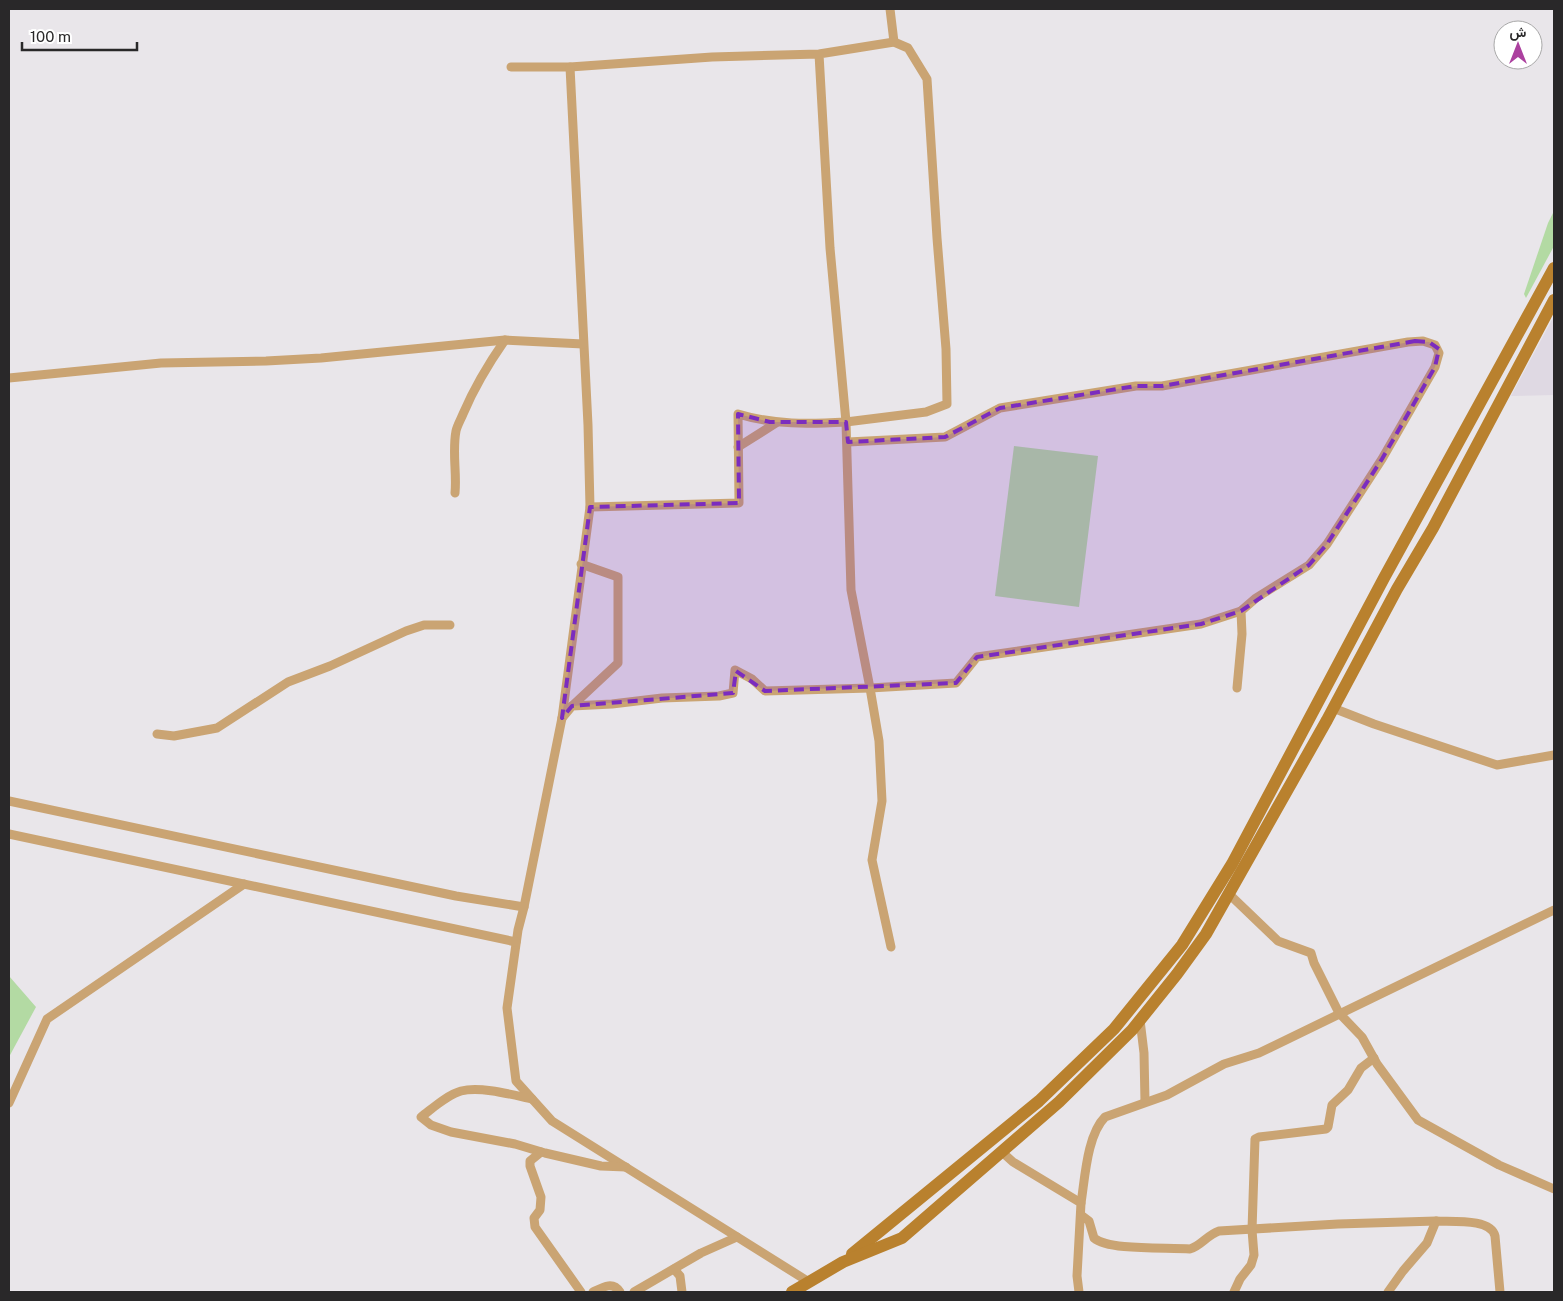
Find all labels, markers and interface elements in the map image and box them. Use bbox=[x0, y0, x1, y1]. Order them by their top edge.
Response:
scale bar bbox=[22, 20, 138, 52]
north arrow bbox=[1493, 20, 1543, 70]
text: ش bbox=[1510, 24, 1527, 41]
text: 100 m bbox=[30, 28, 71, 45]

